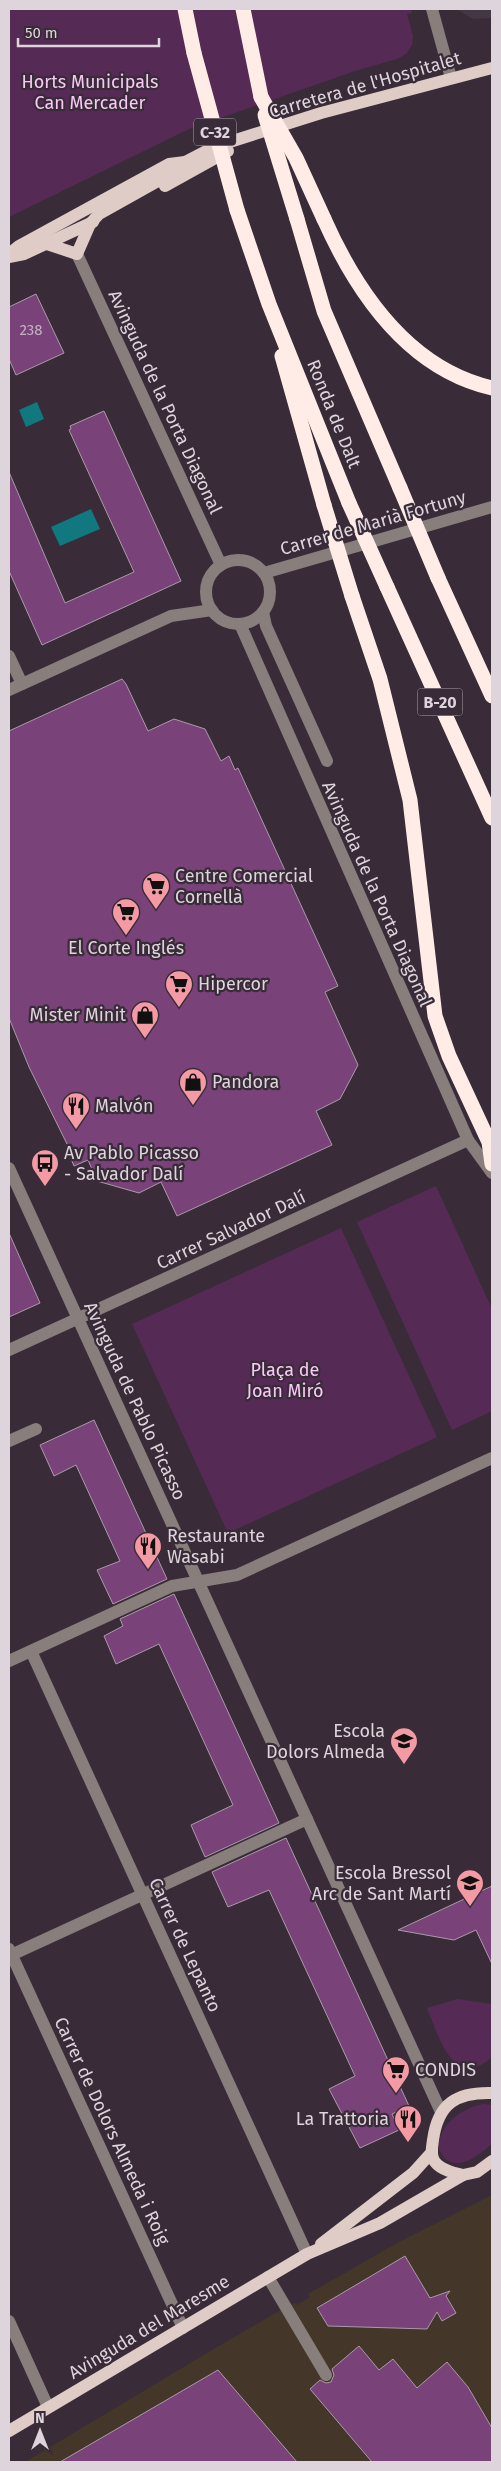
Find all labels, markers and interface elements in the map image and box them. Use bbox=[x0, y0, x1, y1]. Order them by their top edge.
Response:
scale bar bbox=[18, 15, 159, 47]
text: 50 m bbox=[25, 24, 58, 42]
street label: Carretera de l'Hospitalet bbox=[267, 47, 464, 123]
park label: Horts Municipals Can Mercader bbox=[22, 71, 158, 114]
road number: C-32 bbox=[194, 118, 236, 146]
street label: Avinguda de la Porta Diagonal bbox=[103, 287, 227, 517]
house number: 238 bbox=[19, 321, 43, 339]
street label: Ronda de Dalt bbox=[302, 356, 366, 472]
street label: Carrer de Marià Fortuny bbox=[278, 486, 469, 560]
road number: B-20 bbox=[418, 689, 462, 716]
street label: Avinguda de la Porta Diagonal bbox=[317, 778, 437, 1010]
place label: Centre Comercial Cornellà bbox=[175, 865, 313, 908]
supermarket icon: Centre Comercial Cornellà bbox=[141, 871, 171, 910]
supermarket icon: El Corte Inglés bbox=[111, 897, 141, 936]
place label: El Corte Inglés bbox=[68, 937, 184, 959]
supermarket icon: Hipercor bbox=[164, 969, 194, 1008]
place label: Hipercor bbox=[198, 973, 268, 995]
shop icon: Mister Minit bbox=[130, 1000, 160, 1039]
place label: Mister Minit bbox=[30, 1004, 126, 1026]
shop icon: Pandora bbox=[178, 1067, 208, 1106]
place label: Pandora bbox=[212, 1071, 279, 1093]
restaurant icon: Malvón bbox=[61, 1091, 91, 1130]
place label: Malvón bbox=[95, 1095, 154, 1117]
place label: Av Pablo Picasso - Salvador Dalí bbox=[64, 1142, 199, 1185]
bus stop icon: Av Pablo Picasso - Salvador Dalí bbox=[30, 1148, 60, 1187]
street label: Carrer Salvador Dalí bbox=[153, 1186, 309, 1274]
street label: Avinguda de Pablo Picasso bbox=[79, 1298, 191, 1504]
park label: Plaça de Joan Miró bbox=[247, 1359, 323, 1402]
place label: Restaurante Wasabi bbox=[167, 1525, 265, 1568]
restaurant icon: Restaurante Wasabi bbox=[133, 1531, 163, 1570]
place label: Escola Dolors Almeda bbox=[266, 1720, 385, 1763]
school or university icon: Escola Dolors Almeda bbox=[389, 1726, 419, 1765]
place label: Escola Bressol Arc de Sant Martí bbox=[312, 1862, 451, 1905]
school or university icon: Escola Bressol Arc de Sant Martí bbox=[455, 1868, 485, 1907]
street label: Carrer de Lepanto bbox=[144, 1874, 226, 2016]
street label: Carrer de Dolors Almeda i Roig bbox=[49, 2013, 175, 2249]
supermarket icon: CONDIS bbox=[381, 2055, 411, 2094]
place label: CONDIS bbox=[415, 2059, 476, 2081]
restaurant icon: La Trattoria bbox=[393, 2104, 423, 2143]
place label: La Trattoria bbox=[296, 2108, 389, 2130]
street label: Avinguda del Maresme bbox=[64, 2270, 234, 2384]
north arrow bbox=[15, 2406, 65, 2456]
text: N bbox=[35, 2410, 45, 2427]

